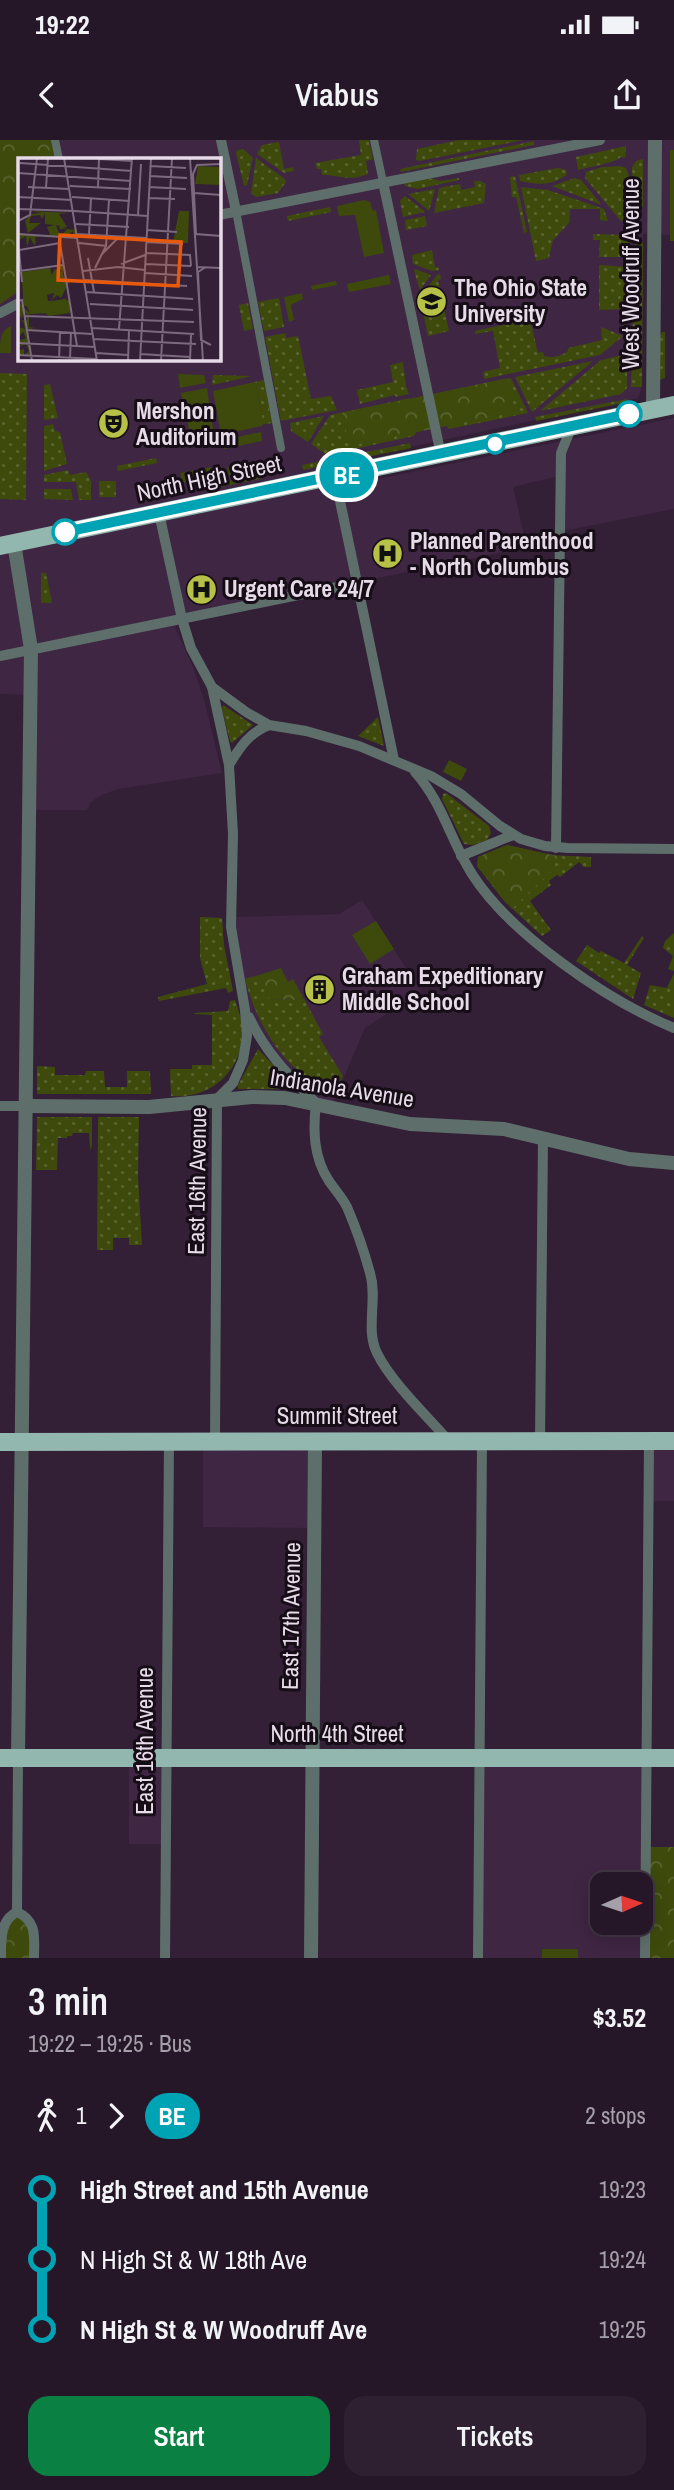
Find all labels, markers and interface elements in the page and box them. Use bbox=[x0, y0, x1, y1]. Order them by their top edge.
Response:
text: 19:22 bbox=[35, 7, 90, 42]
text: Viabus bbox=[295, 73, 379, 116]
icon: back bbox=[28, 76, 66, 114]
icon: share bbox=[608, 76, 646, 114]
inset map bbox=[18, 158, 220, 360]
street label: West Woodruff Avenue bbox=[615, 178, 646, 370]
place label: The Ohio State University bbox=[454, 272, 587, 329]
school or university icon: The Ohio State University bbox=[414, 284, 448, 318]
place label: Mershon Auditorium bbox=[136, 395, 237, 452]
unlabelled marker bbox=[616, 401, 642, 427]
theatre icon: Mershon Auditorium bbox=[96, 407, 130, 441]
unlabelled marker bbox=[485, 434, 505, 454]
street label: North High Street bbox=[134, 447, 284, 508]
line badge: BE bbox=[316, 452, 378, 498]
text: BE bbox=[333, 459, 361, 491]
unlabelled marker bbox=[52, 519, 78, 545]
place label: Planned Parenthood - North Columbus bbox=[410, 525, 593, 582]
hospital icon: Planned Parenthood - North Columbus bbox=[370, 537, 404, 571]
hospital icon: Urgent Care 24/7 bbox=[184, 572, 218, 606]
place label: Urgent Care 24/7 bbox=[224, 573, 374, 604]
place label: Graham Expeditionary Middle School bbox=[342, 960, 544, 1017]
building icon: Graham Expeditionary Middle School bbox=[302, 972, 336, 1006]
street label: Indianola Avenue bbox=[268, 1061, 416, 1114]
street label: East 16th Avenue bbox=[180, 1107, 213, 1255]
street label: Summit Street bbox=[277, 1400, 397, 1431]
street label: East 17th Avenue bbox=[274, 1542, 307, 1690]
street label: East 16th Avenue bbox=[129, 1667, 160, 1815]
street label: North 4th Street bbox=[270, 1718, 404, 1749]
north arrow bbox=[590, 1872, 653, 1936]
map controls bbox=[590, 1872, 653, 1935]
text: 3 min bbox=[28, 1976, 108, 2027]
text: $3.52 bbox=[593, 2000, 646, 2035]
text: 19:22 – 19:25 · Bus bbox=[28, 2028, 192, 2059]
icon: walk bbox=[28, 2097, 66, 2135]
icon: forward bbox=[97, 2097, 135, 2135]
text: 1 bbox=[76, 2100, 87, 2131]
text: BE bbox=[159, 2100, 186, 2132]
text: 2 stops bbox=[585, 2100, 646, 2131]
text: High Street and 15th Avenue bbox=[80, 2172, 369, 2207]
text: 19:23 bbox=[599, 2174, 646, 2205]
text: N High St & W 18th Ave bbox=[80, 2242, 307, 2277]
text: 19:24 bbox=[599, 2244, 646, 2275]
text: N High St & W Woodruff Ave bbox=[80, 2312, 367, 2347]
text: 19:25 bbox=[599, 2314, 646, 2345]
button: Start bbox=[28, 2396, 330, 2476]
button: Tickets bbox=[344, 2396, 646, 2476]

